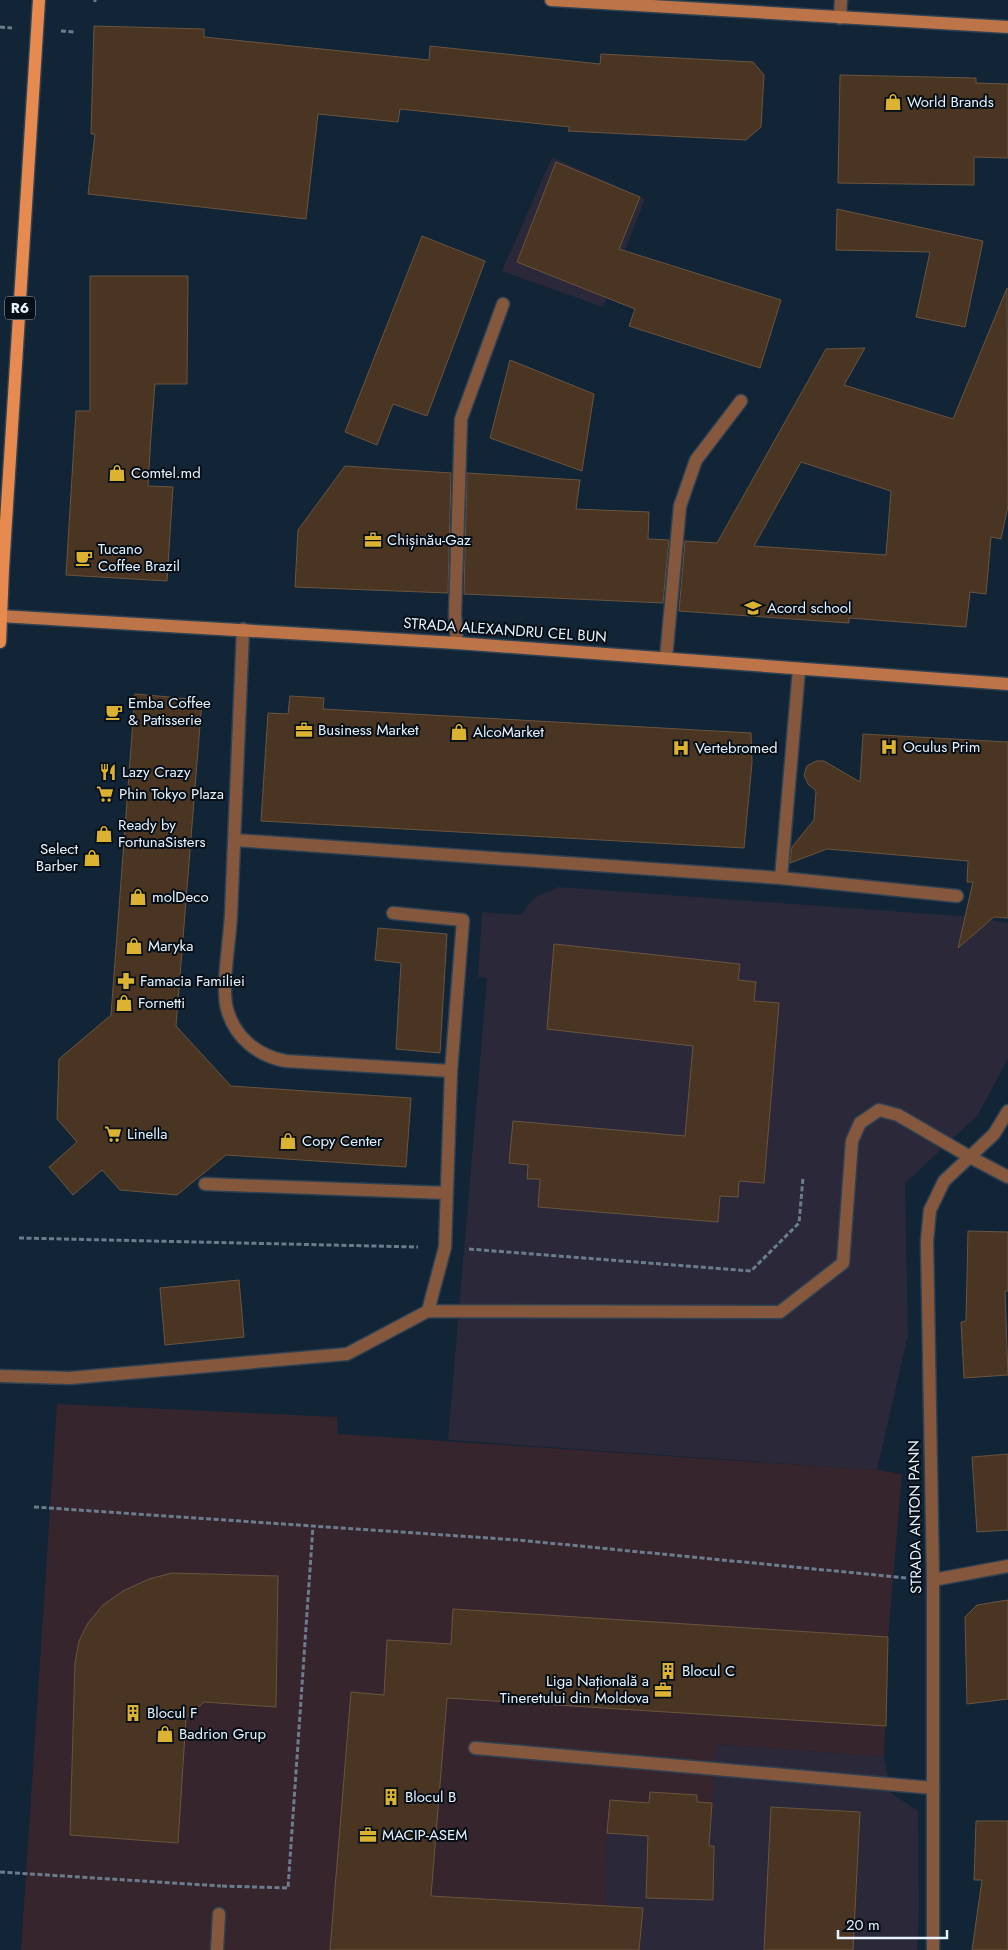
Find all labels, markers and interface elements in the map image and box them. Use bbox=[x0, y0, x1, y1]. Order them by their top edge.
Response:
place label: World Brands bbox=[907, 91, 994, 113]
shop icon: World Brands bbox=[883, 92, 903, 112]
road number: R6 bbox=[5, 296, 35, 320]
place label: Comtel.md bbox=[131, 462, 201, 484]
shop icon: Comtel.md bbox=[107, 463, 127, 483]
place label: Chișinău-Gaz bbox=[387, 529, 471, 551]
office icon: Chișinău-Gaz bbox=[363, 530, 383, 550]
place label: Tucano Coffee Brazil bbox=[98, 538, 180, 577]
cafe icon: Tucano Coffee Brazil bbox=[74, 548, 94, 568]
place label: Acord school bbox=[767, 597, 851, 619]
school or university icon: Acord school bbox=[743, 598, 763, 618]
street label: STRADA ALEXANDRU CEL BUN bbox=[402, 612, 608, 648]
place label: Emba Coffee & Patisserie bbox=[128, 692, 211, 731]
cafe icon: Emba Coffee & Patisserie bbox=[104, 702, 124, 722]
place label: Business Market bbox=[318, 719, 419, 741]
office icon: Business Market bbox=[294, 720, 314, 740]
place label: AlcoMarket bbox=[473, 721, 544, 743]
shop icon: AlcoMarket bbox=[449, 722, 469, 742]
place label: Oculus Prim bbox=[903, 736, 980, 758]
place label: Vertebromed bbox=[695, 737, 778, 759]
hospital icon: Oculus Prim bbox=[879, 737, 899, 757]
hospital icon: Vertebromed bbox=[671, 738, 691, 758]
place label: Lazy Crazy bbox=[122, 761, 191, 783]
restaurant icon: Lazy Crazy bbox=[98, 762, 118, 782]
place label: Phin Tokyo Plaza bbox=[119, 783, 224, 805]
supermarket icon: Phin Tokyo Plaza bbox=[95, 784, 115, 804]
place label: Ready by FortunaSisters bbox=[118, 814, 206, 853]
shop icon: Ready by FortunaSisters bbox=[94, 824, 114, 844]
place label: Select Barber bbox=[36, 838, 79, 877]
shop icon: Select Barber bbox=[82, 848, 102, 868]
place label: molDeco bbox=[152, 886, 209, 908]
shop icon: molDeco bbox=[128, 887, 148, 907]
place label: Maryka bbox=[148, 935, 193, 957]
shop icon: Maryka bbox=[124, 936, 144, 956]
place label: Famacia Familiei bbox=[140, 970, 245, 992]
pharmacy icon: Famacia Familiei bbox=[116, 971, 136, 991]
place label: Fornetti bbox=[138, 992, 185, 1014]
shop icon: Fornetti bbox=[114, 993, 134, 1013]
place label: Linella bbox=[127, 1123, 167, 1145]
supermarket icon: Linella bbox=[103, 1124, 123, 1144]
place label: Copy Center bbox=[302, 1130, 383, 1152]
shop icon: Copy Center bbox=[278, 1131, 298, 1151]
street label: STRADA ANTON PANN bbox=[903, 1440, 927, 1594]
place label: Blocul C bbox=[682, 1660, 735, 1682]
building icon: Blocul C bbox=[658, 1661, 678, 1681]
place label: Liga Națională a Tineretului din Moldova bbox=[500, 1670, 649, 1709]
office icon: Liga Națională a Tineretului din Moldova bbox=[653, 1680, 673, 1700]
place label: Blocul F bbox=[147, 1702, 198, 1724]
building icon: Blocul F bbox=[123, 1703, 143, 1723]
place label: Badrion Grup bbox=[179, 1723, 266, 1745]
shop icon: Badrion Grup bbox=[155, 1724, 175, 1744]
place label: Blocul B bbox=[405, 1786, 456, 1808]
building icon: Blocul B bbox=[381, 1787, 401, 1807]
place label: MACIP-ASEM bbox=[382, 1824, 467, 1846]
office icon: MACIP-ASEM bbox=[358, 1825, 378, 1845]
scale bar bbox=[838, 1908, 947, 1940]
text: 20 m bbox=[846, 1914, 880, 1936]

